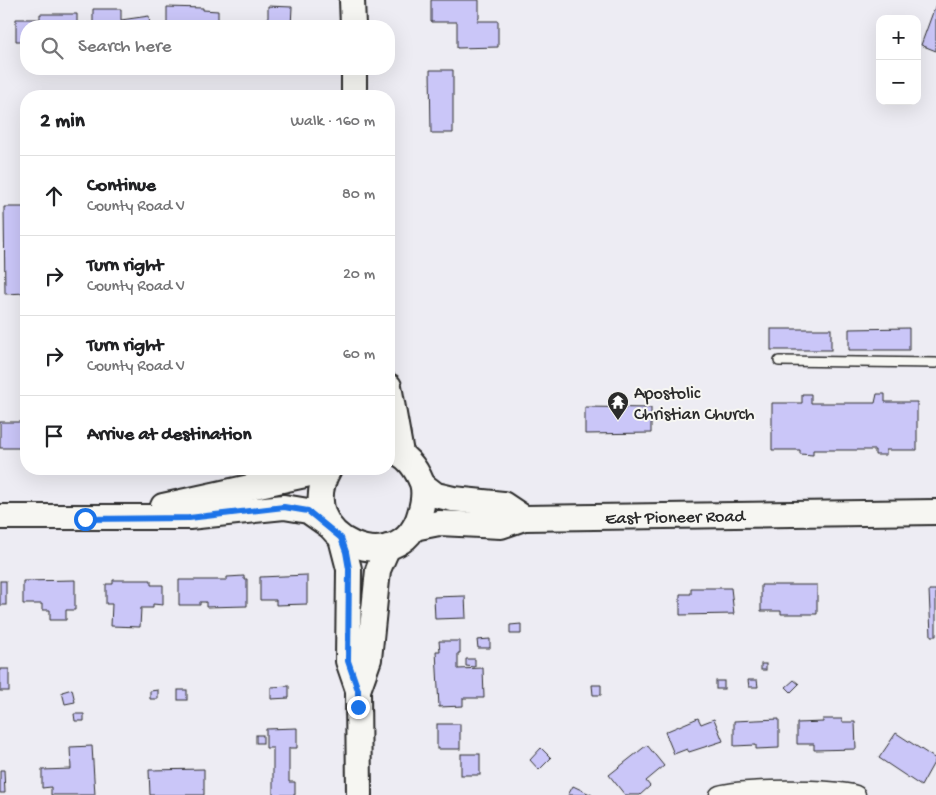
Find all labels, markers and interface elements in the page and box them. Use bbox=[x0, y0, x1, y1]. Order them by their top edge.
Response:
map controls bbox=[876, 15, 921, 105]
button: + bbox=[876, 15, 921, 60]
search box bbox=[20, 20, 395, 75]
icon: search bbox=[38, 34, 66, 62]
text: Search here bbox=[78, 36, 172, 59]
button: − bbox=[876, 60, 921, 105]
text: 2 min bbox=[40, 110, 85, 135]
text: Walk · 160 m bbox=[290, 113, 375, 132]
text: Continue bbox=[87, 175, 156, 198]
icon: ahead bbox=[40, 182, 68, 210]
text: 80 m bbox=[342, 186, 375, 205]
text: County Road V bbox=[87, 198, 185, 217]
text: Turn right bbox=[87, 255, 163, 278]
icon: right bbox=[40, 262, 68, 290]
text: 20 m bbox=[343, 266, 375, 285]
text: County Road V bbox=[87, 278, 185, 297]
text: Turn right bbox=[87, 335, 163, 358]
icon: right bbox=[40, 342, 68, 370]
text: 60 m bbox=[343, 346, 375, 365]
text: County Road V bbox=[87, 358, 185, 377]
place label: Apostolic Christian Church bbox=[634, 384, 755, 426]
temple icon: Apostolic Christian Church bbox=[606, 390, 630, 421]
icon: arrive bbox=[40, 422, 68, 450]
text: Arrive at destination bbox=[87, 424, 251, 447]
street label: East Pioneer Road bbox=[605, 507, 747, 530]
route start bbox=[74, 508, 97, 531]
route end bbox=[347, 696, 370, 719]

